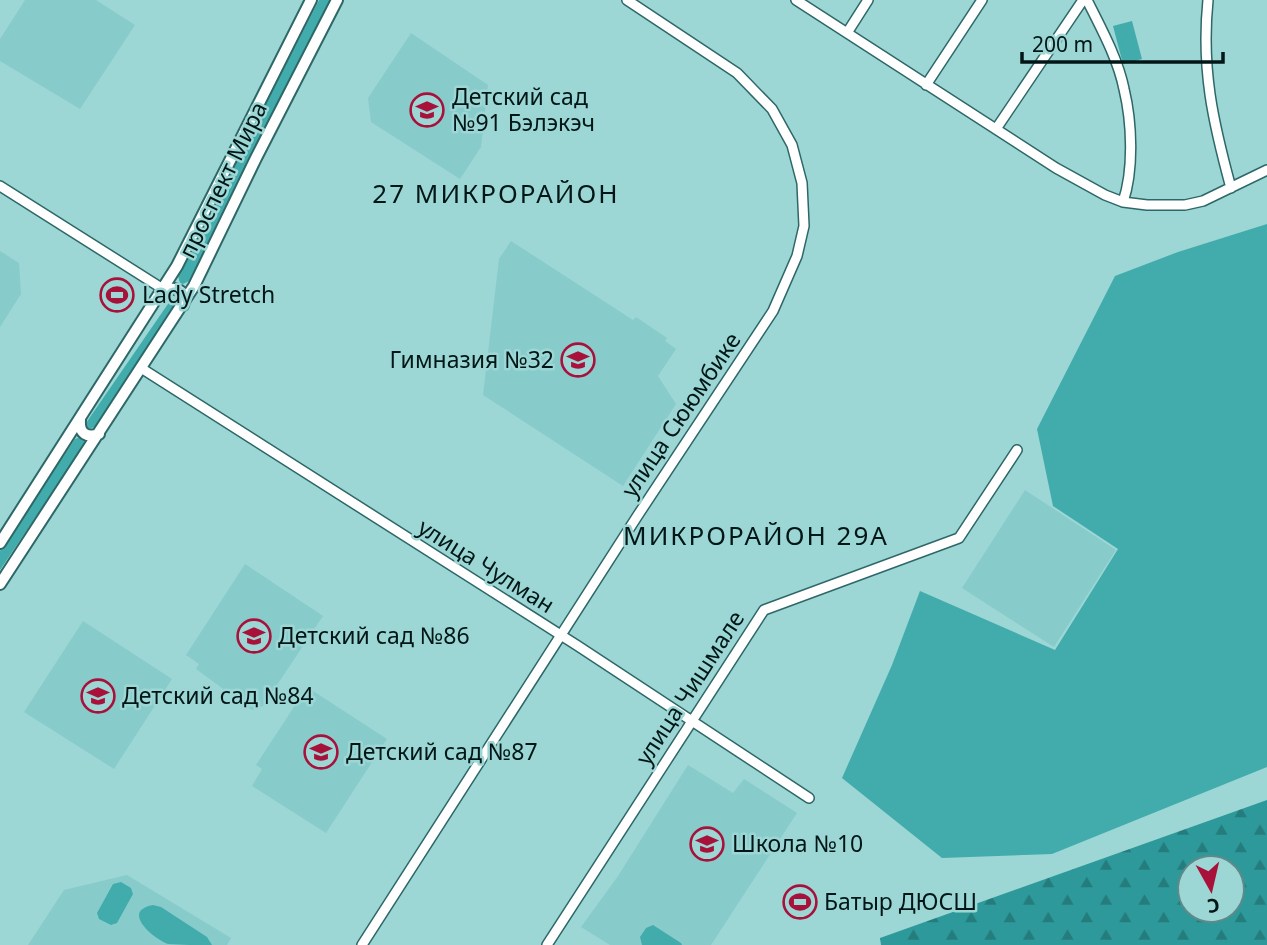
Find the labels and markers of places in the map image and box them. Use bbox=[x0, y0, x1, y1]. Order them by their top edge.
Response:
place label: Детский сад №91 Бэлэкэч bbox=[452, 80, 595, 138]
school or university icon: Детский сад №91 Бэлэкэч bbox=[408, 91, 446, 129]
sports icon: Lady Stretch bbox=[98, 276, 136, 314]
place label: Lady Stretch bbox=[142, 278, 275, 310]
school or university icon: Гимназия №32 bbox=[559, 341, 597, 379]
place label: Гимназия №32 bbox=[390, 343, 554, 375]
school or university icon: Детский сад №86 bbox=[235, 617, 273, 655]
place label: Детский сад №86 bbox=[278, 619, 470, 651]
school or university icon: Детский сад №84 bbox=[79, 677, 117, 715]
place label: Детский сад №84 bbox=[122, 679, 314, 711]
school or university icon: Детский сад №87 bbox=[302, 733, 340, 771]
place label: Детский сад №87 bbox=[346, 735, 538, 767]
school or university icon: Школа №10 bbox=[688, 825, 726, 863]
place label: Школа №10 bbox=[732, 827, 863, 859]
sports icon: Батыр ДЮСШ bbox=[781, 883, 819, 921]
place label: Батыр ДЮСШ bbox=[824, 885, 977, 917]

